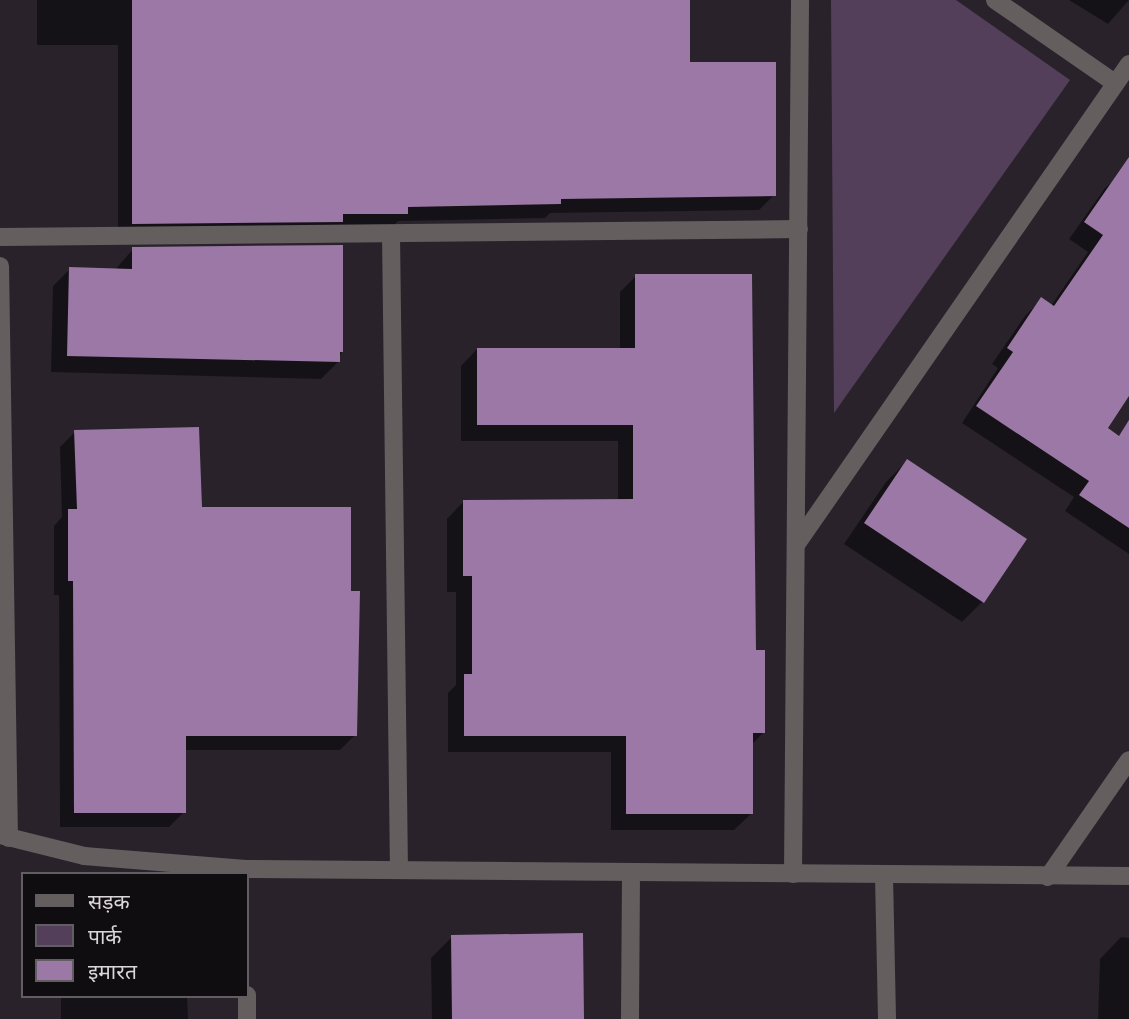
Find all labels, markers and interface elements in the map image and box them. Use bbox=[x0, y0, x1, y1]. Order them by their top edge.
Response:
legend bbox=[21, 872, 248, 998]
text: सड़क bbox=[88, 884, 130, 915]
text: पार्क bbox=[88, 919, 122, 950]
text: इमारत bbox=[88, 954, 137, 985]

